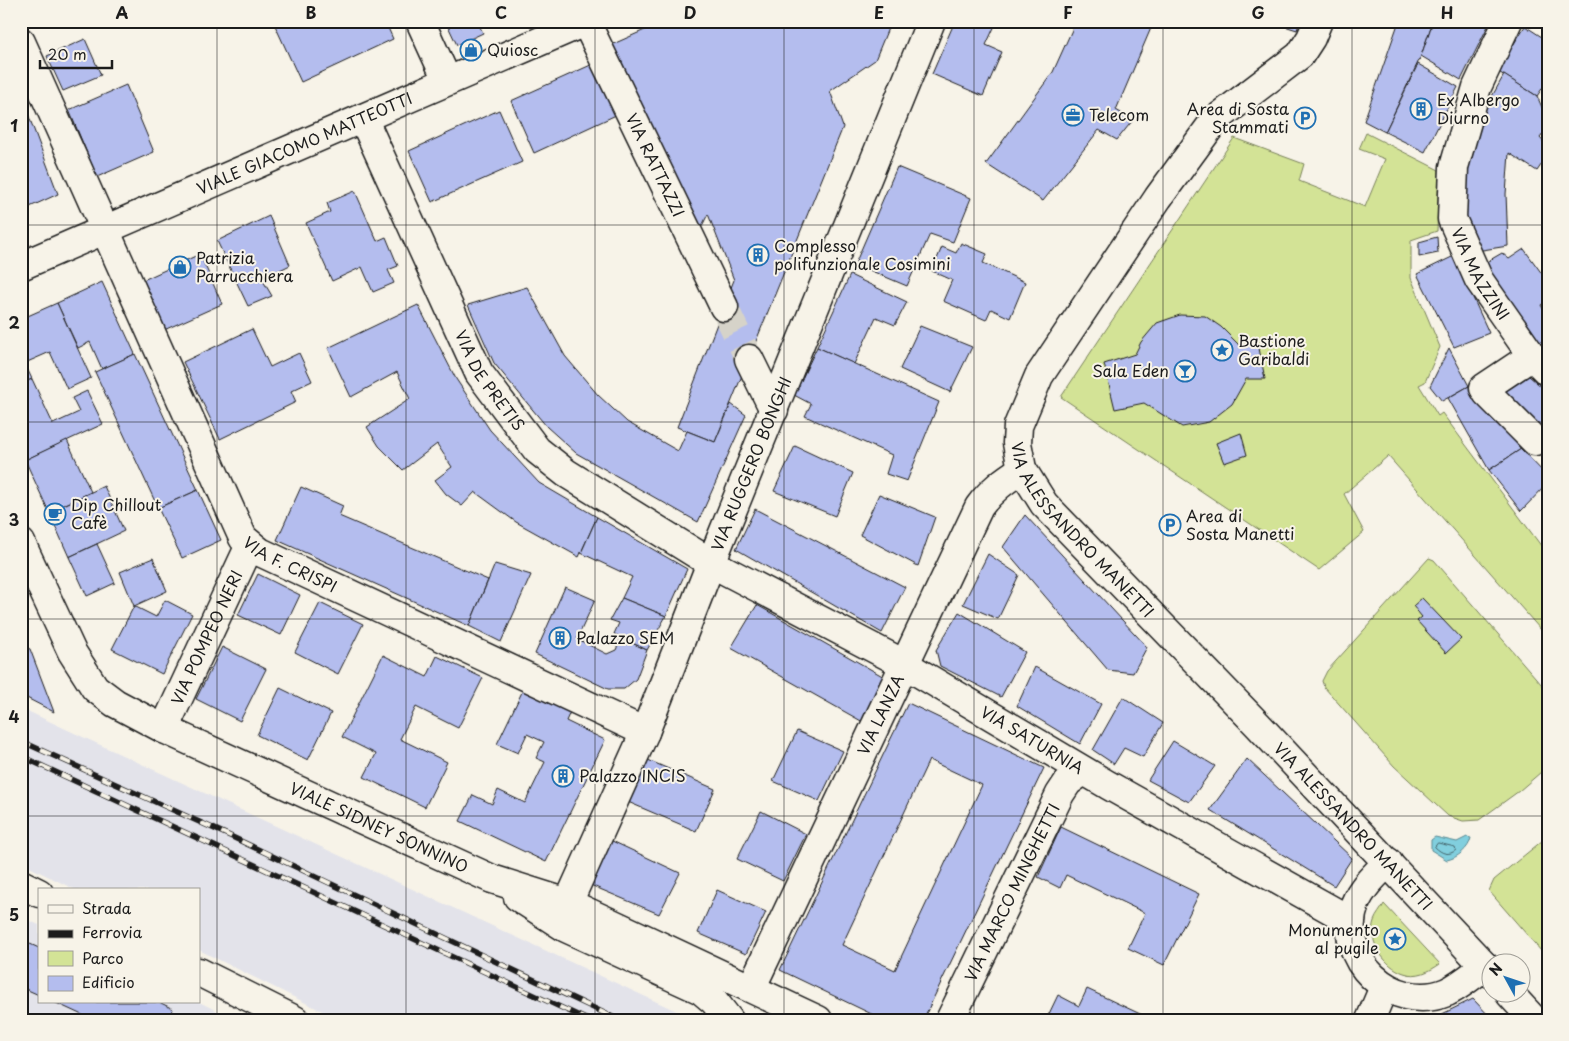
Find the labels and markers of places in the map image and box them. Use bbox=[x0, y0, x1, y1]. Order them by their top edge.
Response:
place label: Quiosc bbox=[487, 37, 538, 61]
shop icon: Quiosc bbox=[459, 38, 483, 62]
place label: Ex Albergo Diurno bbox=[1437, 87, 1520, 129]
place label: Area di Sosta Stammati bbox=[1187, 96, 1289, 138]
building icon: Ex Albergo Diurno bbox=[1409, 97, 1433, 121]
place label: Telecom bbox=[1089, 102, 1149, 126]
office icon: Telecom bbox=[1061, 103, 1085, 127]
parking icon: Area di Sosta Stammati bbox=[1293, 106, 1317, 130]
place label: Complesso polifunzionale Cosimini bbox=[774, 233, 951, 275]
building icon: Complesso polifunzionale Cosimini bbox=[746, 243, 770, 267]
place label: Patrizia Parrucchiera bbox=[196, 245, 294, 287]
shop icon: Patrizia Parrucchiera bbox=[168, 255, 192, 279]
place label: Bastione Garibaldi bbox=[1238, 328, 1309, 370]
place icon: Bastione Garibaldi bbox=[1210, 338, 1234, 362]
place label: Sala Eden bbox=[1092, 358, 1169, 382]
bar icon: Sala Eden bbox=[1173, 359, 1197, 383]
place label: Dip Chillout Cafè bbox=[71, 492, 162, 534]
cafe icon: Dip Chillout Cafè bbox=[43, 502, 67, 526]
place label: Area di Sosta Manetti bbox=[1186, 503, 1294, 545]
parking icon: Area di Sosta Manetti bbox=[1158, 513, 1182, 537]
place label: Palazzo SEM bbox=[576, 625, 674, 649]
building icon: Palazzo SEM bbox=[548, 626, 572, 650]
place label: Palazzo INCIS bbox=[579, 763, 686, 787]
building icon: Palazzo INCIS bbox=[551, 764, 575, 788]
place label: Monumento al pugile bbox=[1288, 917, 1379, 959]
place icon: Monumento al pugile bbox=[1383, 927, 1407, 951]

